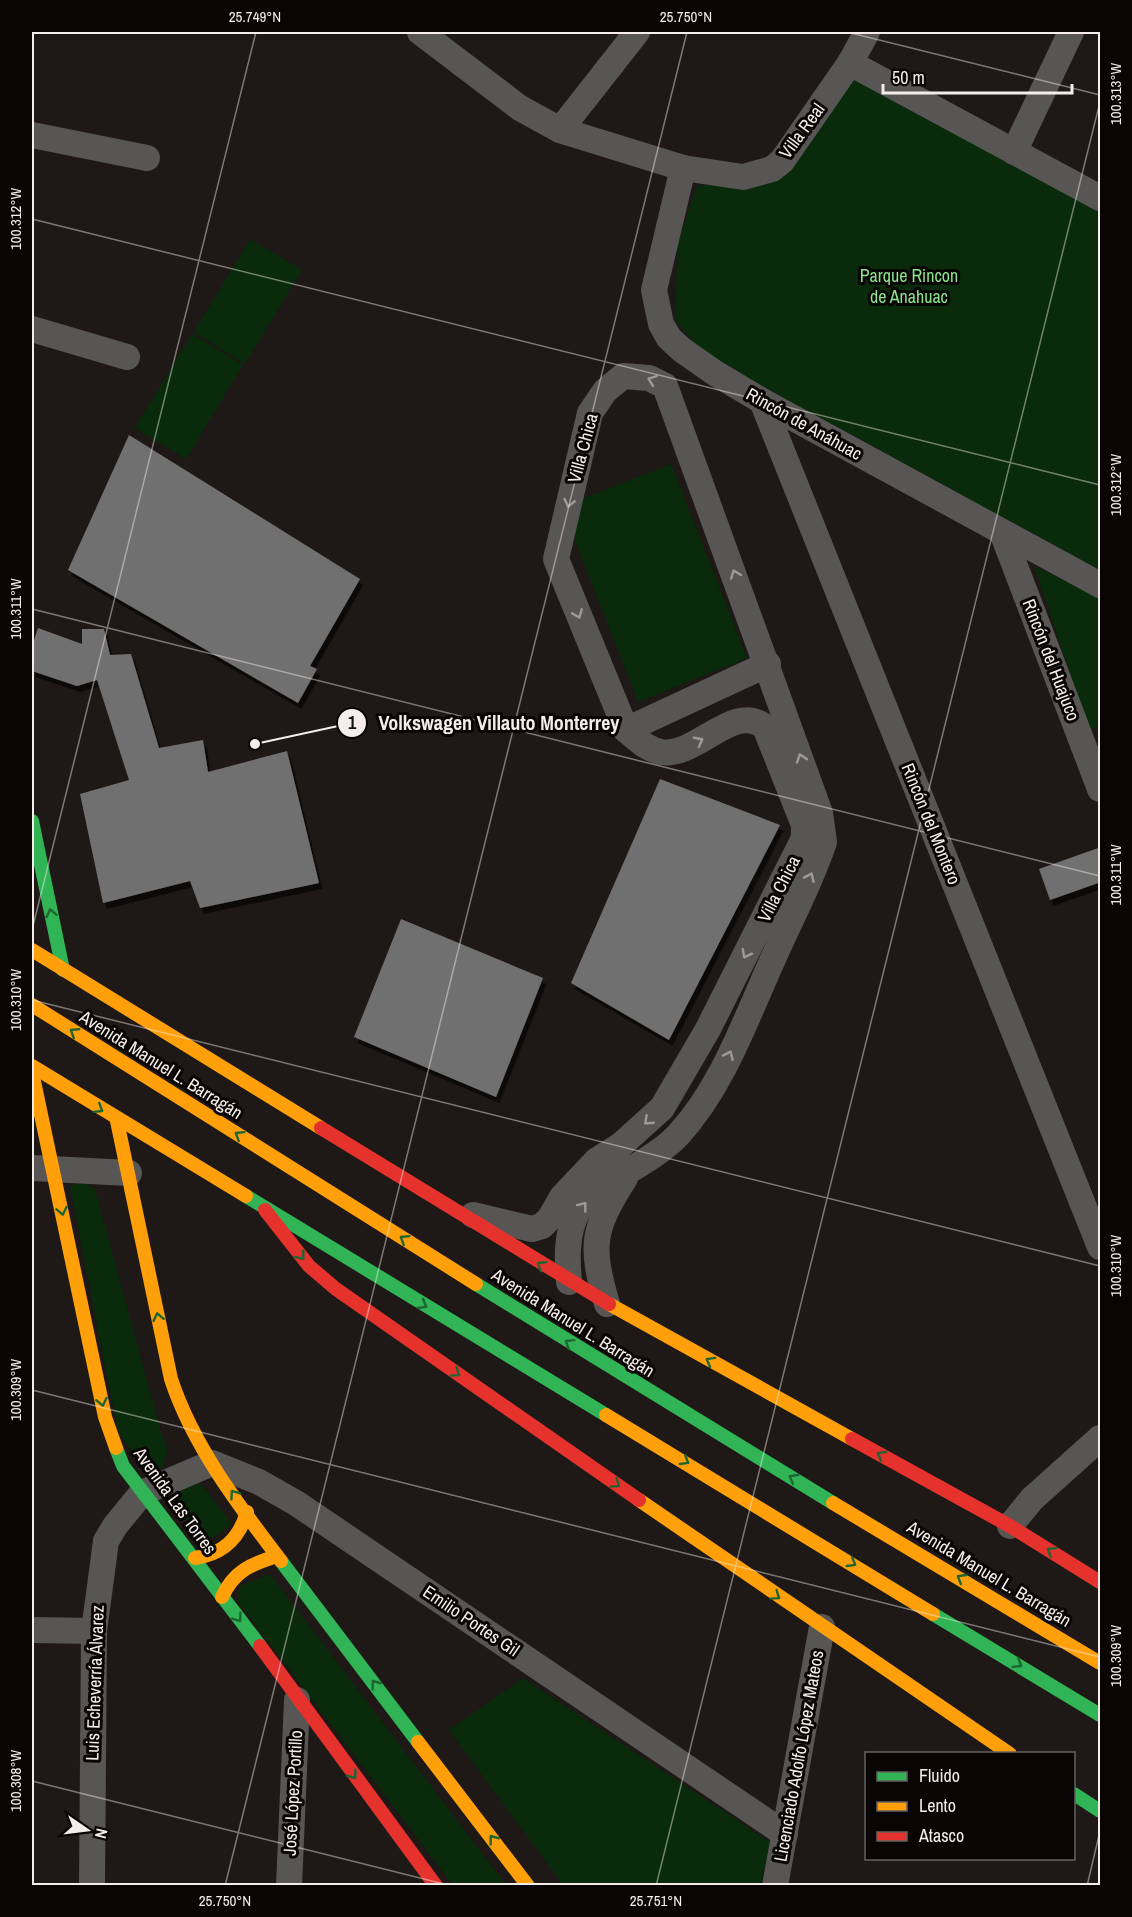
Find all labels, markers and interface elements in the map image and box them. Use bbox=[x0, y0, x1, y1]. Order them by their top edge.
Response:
text: 25.749°N bbox=[229, 6, 281, 27]
text: 25.750°N bbox=[660, 6, 712, 27]
scale bar bbox=[883, 57, 1072, 95]
text: 100.313°W bbox=[1105, 63, 1126, 125]
text: 50 m bbox=[892, 65, 925, 90]
street label: Villa Real bbox=[773, 98, 830, 164]
text: 100.312°W bbox=[5, 188, 26, 250]
park label: Parque Rincon de Anahuac bbox=[860, 263, 958, 309]
one-way arrow bbox=[647, 375, 658, 387]
street label: Rincón de Anáhuac bbox=[742, 381, 867, 466]
street label: Villa Chica bbox=[561, 410, 604, 485]
text: 100.312°W bbox=[1105, 454, 1126, 516]
one-way arrow bbox=[564, 497, 577, 507]
one-way arrow bbox=[730, 570, 743, 580]
text: 100.311°W bbox=[5, 578, 26, 640]
street label: Rincón del Huajuco bbox=[1017, 595, 1086, 724]
one-way arrow bbox=[571, 607, 583, 618]
callout: Volkswagen Villauto Monterrey bbox=[337, 704, 632, 742]
text: Volkswagen Villauto Monterrey bbox=[379, 709, 620, 736]
text: 1 bbox=[348, 710, 357, 735]
one-way arrow bbox=[692, 737, 703, 748]
one-way arrow bbox=[796, 753, 809, 764]
street label: Rincón del Montero bbox=[896, 759, 967, 888]
text: 100.311°W bbox=[1105, 844, 1126, 906]
street label: Villa Chica bbox=[751, 851, 806, 926]
one-way arrow bbox=[803, 872, 815, 883]
one-way arrow bbox=[45, 908, 58, 918]
one-way arrow bbox=[742, 947, 754, 958]
text: 100.310°W bbox=[5, 969, 26, 1031]
street label: Avenida Manuel L. Barragán bbox=[74, 1004, 247, 1125]
one-way arrow bbox=[70, 1027, 80, 1039]
one-way arrow bbox=[722, 1050, 734, 1061]
one-way arrow bbox=[92, 1102, 103, 1113]
one-way arrow bbox=[644, 1114, 655, 1125]
one-way arrow bbox=[235, 1131, 245, 1143]
one-way arrow bbox=[575, 1202, 586, 1213]
one-way arrow bbox=[54, 1206, 67, 1216]
one-way arrow bbox=[400, 1235, 410, 1247]
text: 100.310°W bbox=[1105, 1235, 1126, 1297]
one-way arrow bbox=[293, 1249, 304, 1260]
one-way arrow bbox=[537, 1261, 547, 1273]
street label: Avenida Manuel L. Barragán bbox=[486, 1262, 659, 1383]
one-way arrow bbox=[417, 1297, 427, 1309]
one-way arrow bbox=[153, 1312, 166, 1322]
one-way arrow bbox=[565, 1338, 575, 1350]
one-way arrow bbox=[706, 1357, 717, 1368]
text: 100.309°W bbox=[5, 1359, 26, 1421]
one-way arrow bbox=[449, 1366, 460, 1377]
one-way arrow bbox=[95, 1397, 108, 1407]
street label: Avenida Las Torres bbox=[127, 1441, 223, 1559]
one-way arrow bbox=[877, 1451, 888, 1462]
one-way arrow bbox=[679, 1454, 689, 1466]
one-way arrow bbox=[789, 1474, 799, 1485]
one-way arrow bbox=[610, 1477, 621, 1488]
one-way arrow bbox=[230, 1489, 241, 1500]
street label: Avenida Manuel L. Barragán bbox=[902, 1514, 1076, 1633]
one-way arrow bbox=[1047, 1547, 1057, 1559]
one-way arrow bbox=[846, 1555, 856, 1567]
one-way arrow bbox=[957, 1573, 967, 1585]
street label: Emilio Portes Gil bbox=[418, 1579, 525, 1662]
one-way arrow bbox=[770, 1589, 781, 1600]
street label: Luis Echeverría Álvarez bbox=[79, 1605, 110, 1761]
one-way arrow bbox=[231, 1611, 242, 1622]
text: 100.309°W bbox=[1105, 1625, 1126, 1687]
street label: Licenciado Adolfo López Mateos bbox=[768, 1648, 829, 1864]
one-way arrow bbox=[1012, 1656, 1022, 1668]
one-way arrow bbox=[371, 1680, 382, 1691]
street label: José López Portillo bbox=[277, 1730, 308, 1856]
text: 100.308°W bbox=[5, 1750, 26, 1812]
legend bbox=[865, 1752, 1075, 1860]
text: Fluido bbox=[919, 1763, 960, 1788]
one-way arrow bbox=[346, 1769, 357, 1780]
text: Lento bbox=[919, 1793, 956, 1818]
north arrow bbox=[57, 1800, 117, 1860]
text: Atasco bbox=[918, 1823, 964, 1848]
text: N bbox=[90, 1826, 113, 1841]
one-way arrow bbox=[489, 1835, 500, 1846]
text: 25.750°N bbox=[199, 1890, 251, 1911]
text: 25.751°N bbox=[630, 1890, 682, 1911]

